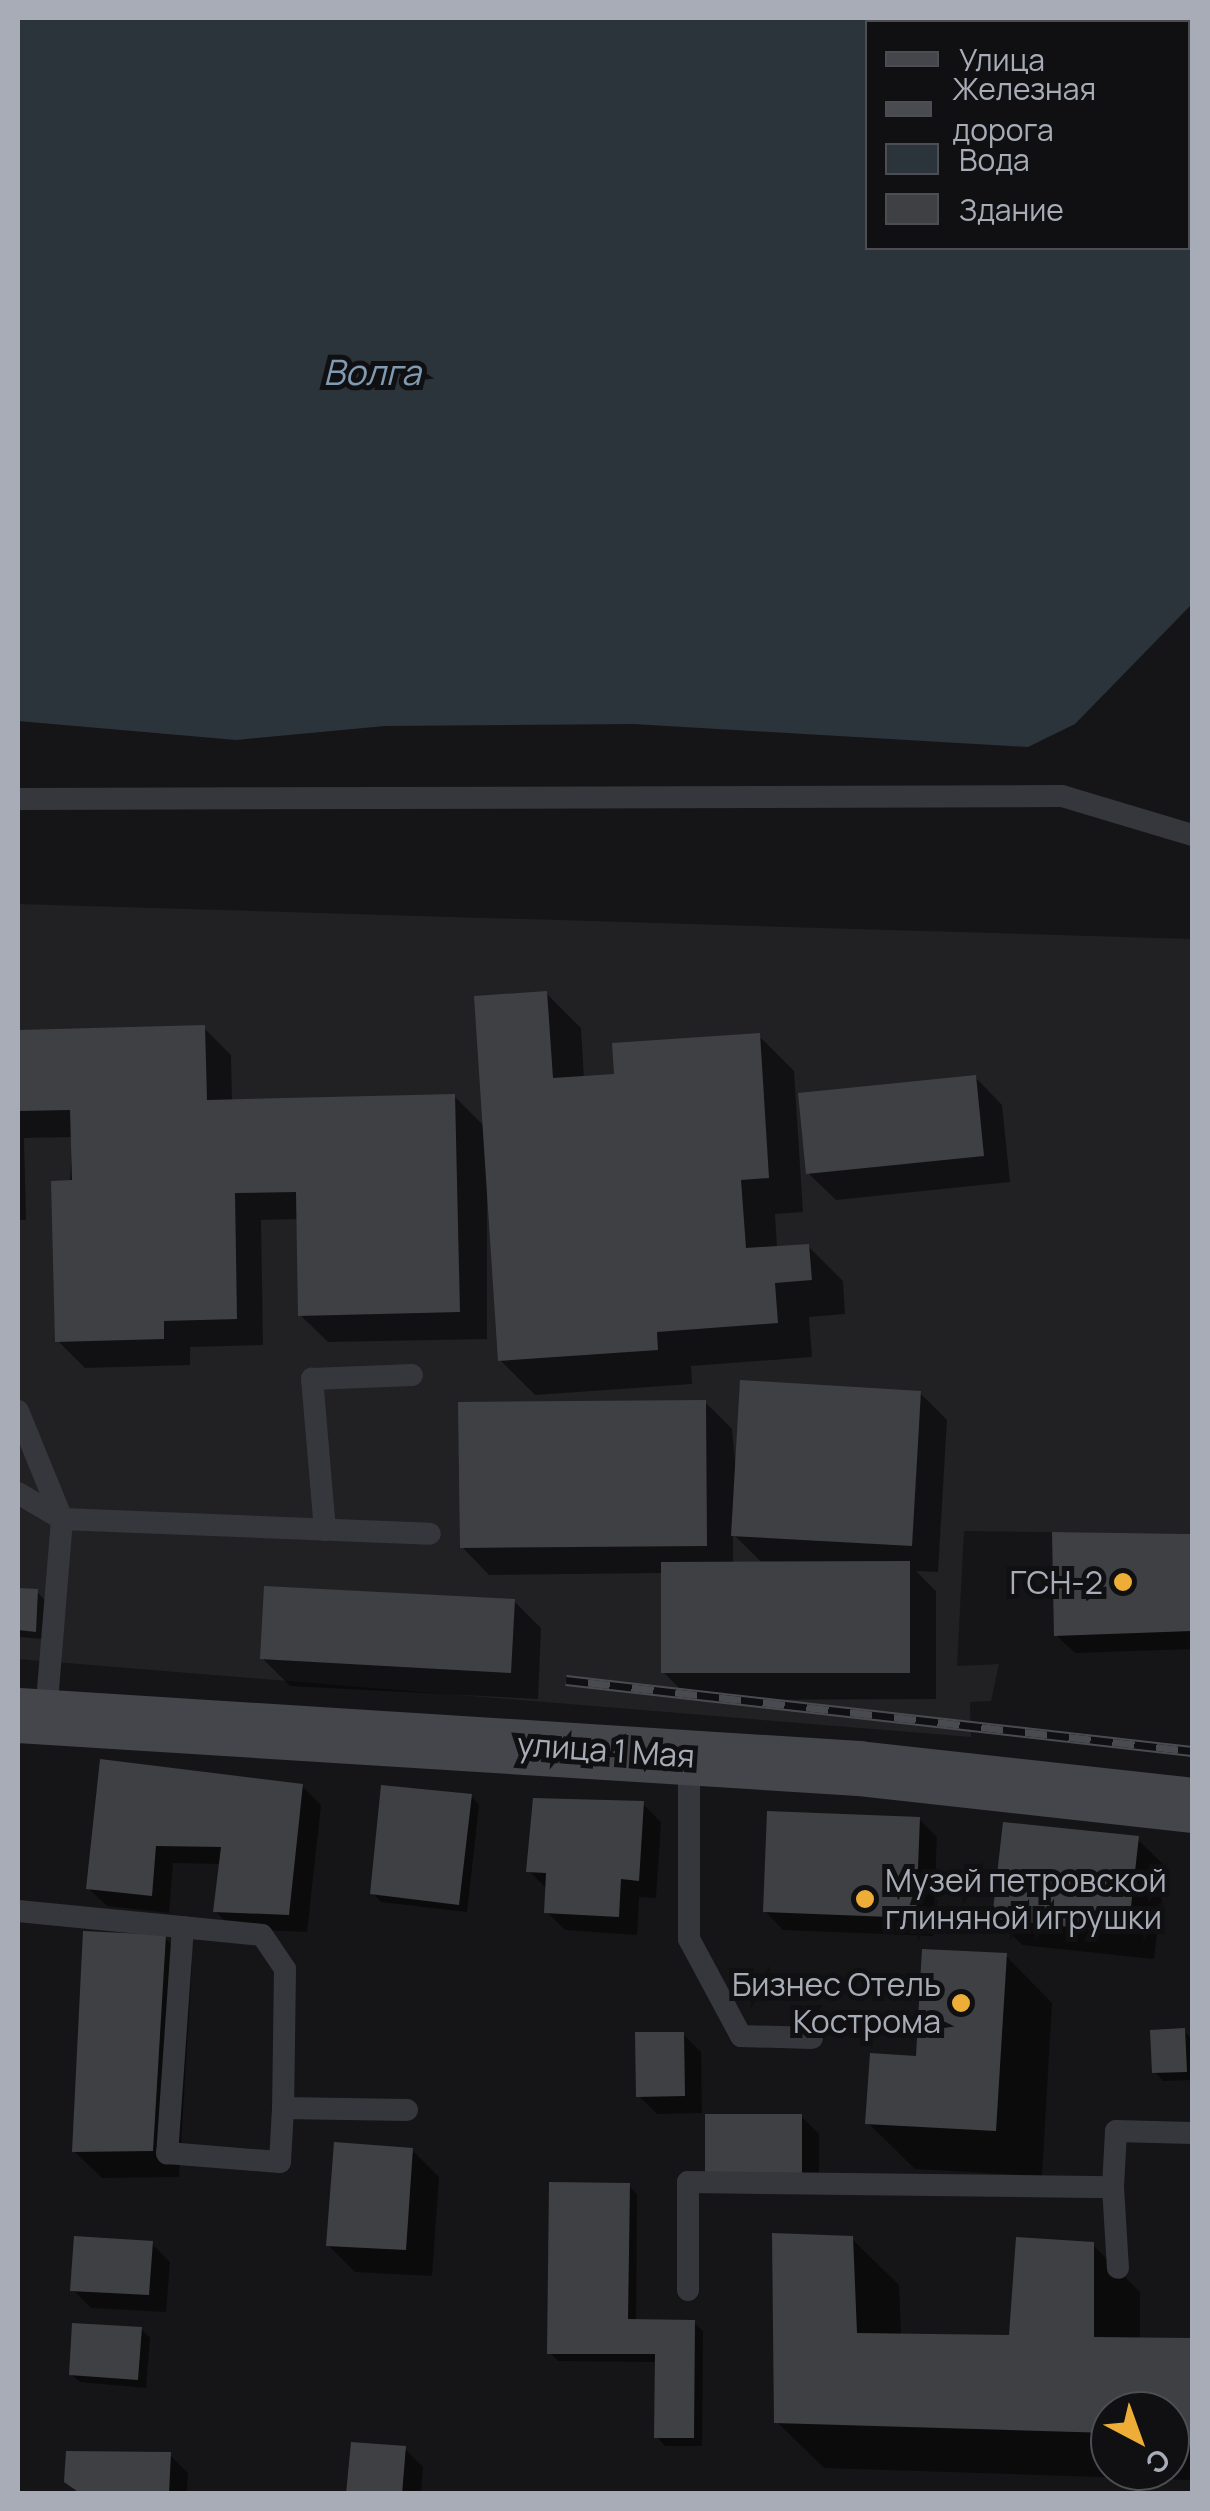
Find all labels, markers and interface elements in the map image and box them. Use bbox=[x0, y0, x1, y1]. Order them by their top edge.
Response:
legend bbox=[865, 20, 1190, 250]
text: Улица bbox=[959, 39, 1045, 80]
text: Железная дорога bbox=[952, 68, 1096, 150]
text: Вода bbox=[959, 139, 1030, 180]
text: Здание bbox=[959, 189, 1064, 230]
water label: Волга bbox=[323, 351, 421, 393]
place label: ГСН-2 bbox=[1010, 1563, 1103, 1601]
marker: ГСН-2 bbox=[1112, 1571, 1134, 1593]
street label: улица 1 Мая bbox=[516, 1725, 696, 1775]
place label: Музей петровской глиняной игрушки bbox=[885, 1862, 1167, 1937]
marker: Музей петровской глиняной игрушки bbox=[854, 1888, 876, 1910]
place label: Бизнес Отель Кострома bbox=[732, 1966, 941, 2041]
marker: Бизнес Отель Кострома bbox=[950, 1992, 972, 2014]
north arrow bbox=[1090, 2391, 1190, 2491]
text: С bbox=[1138, 2441, 1179, 2483]

